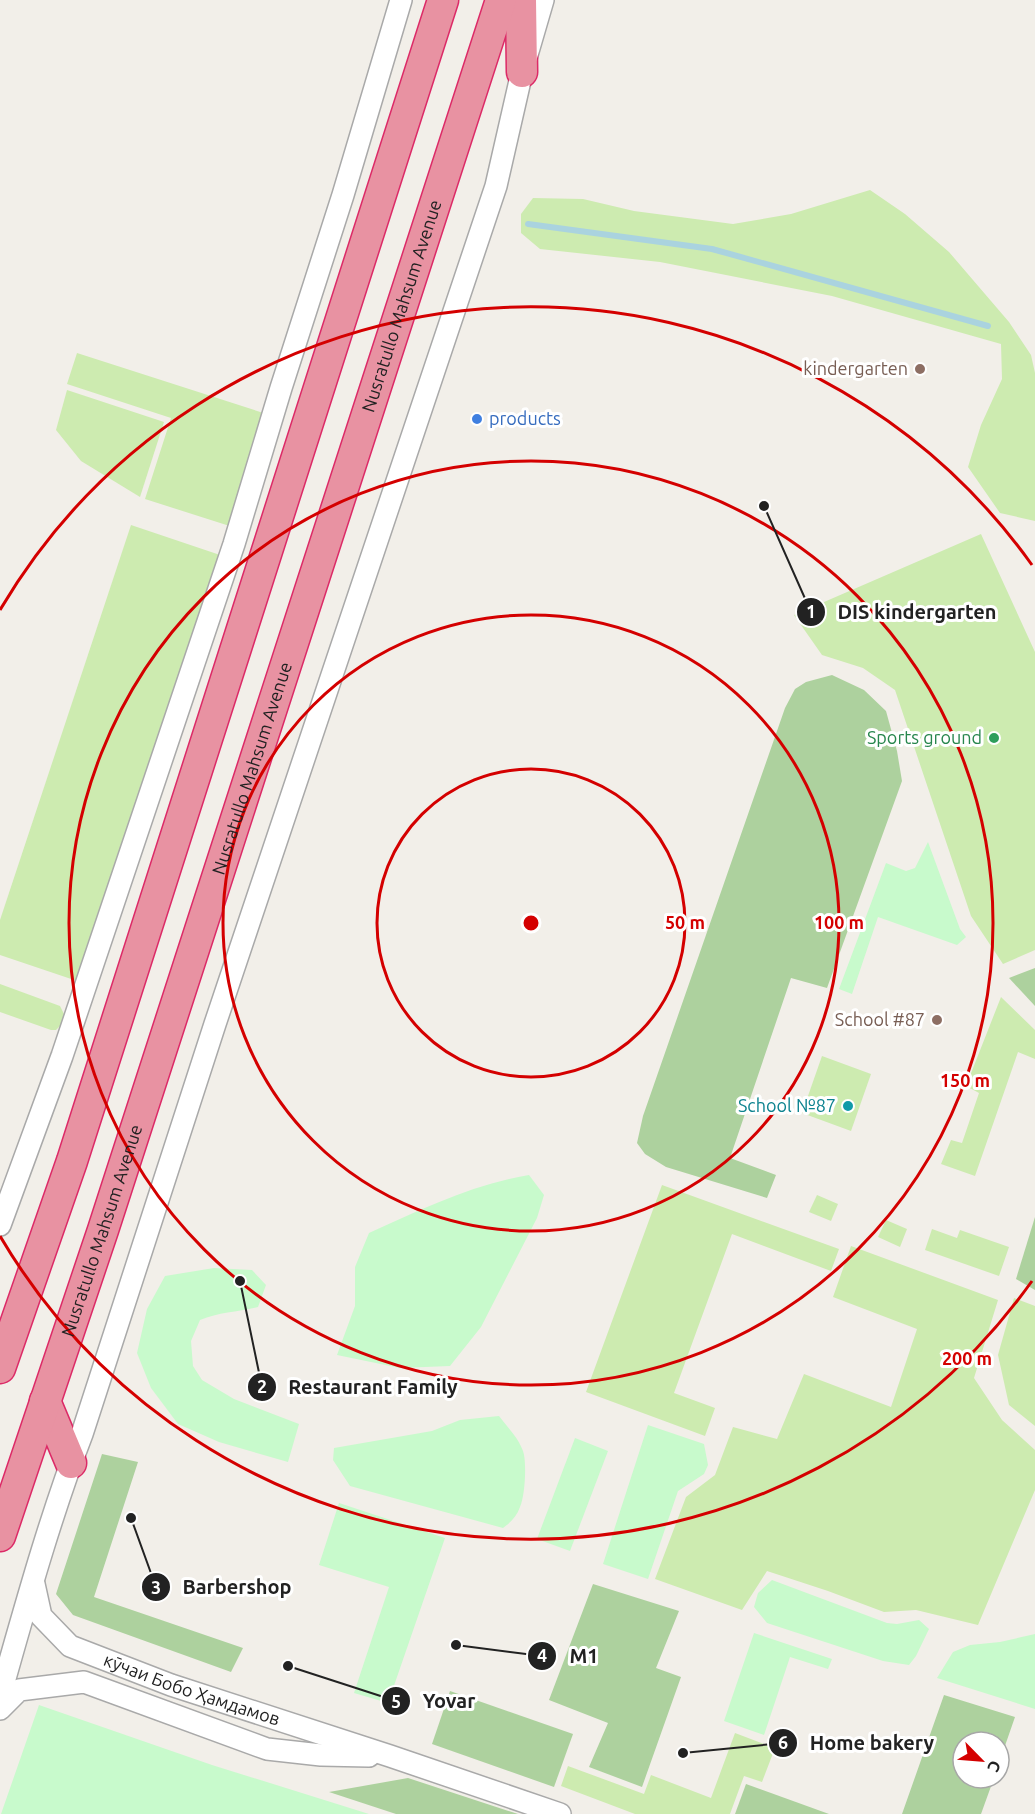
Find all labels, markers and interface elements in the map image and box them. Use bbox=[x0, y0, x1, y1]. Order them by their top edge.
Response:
street label: Nusratullo Mahsum Avenue bbox=[357, 197, 445, 414]
place label: kindergarten bbox=[803, 358, 908, 378]
marker: kindergarten bbox=[913, 362, 927, 376]
place label: products bbox=[489, 408, 561, 428]
marker: products bbox=[470, 412, 484, 426]
callout: DIS kindergarten bbox=[796, 593, 1009, 631]
text: DIS kindergarten bbox=[837, 600, 997, 623]
text: 1 bbox=[806, 601, 816, 621]
street label: Nusratullo Mahsum Avenue bbox=[208, 659, 295, 877]
place label: Sports ground bbox=[867, 727, 982, 747]
marker: Sports ground bbox=[987, 731, 1001, 745]
text: 50 m bbox=[665, 912, 705, 932]
text: 100 m bbox=[814, 912, 864, 932]
centre of rings bbox=[521, 913, 541, 933]
place label: School #87 bbox=[835, 1009, 925, 1029]
marker: School #87 bbox=[930, 1013, 944, 1027]
text: 150 m bbox=[940, 1070, 990, 1090]
place label: School №87 bbox=[738, 1095, 836, 1115]
marker: School №87 bbox=[841, 1099, 855, 1113]
street label: Nusratullo Mahsum Avenue bbox=[57, 1122, 145, 1339]
text: 200 m bbox=[942, 1348, 992, 1368]
callout: Restaurant Family bbox=[247, 1368, 470, 1406]
text: Restaurant Family bbox=[288, 1375, 458, 1398]
text: 2 bbox=[257, 1376, 267, 1396]
callout: Barbershop bbox=[141, 1568, 304, 1606]
text: Barbershop bbox=[182, 1575, 292, 1598]
text: 3 bbox=[151, 1577, 161, 1597]
callout: М1 bbox=[527, 1637, 610, 1675]
text: М1 bbox=[569, 1644, 599, 1667]
text: 4 bbox=[537, 1645, 547, 1665]
street label: кӯчаи Бобо Ҳамдамов bbox=[101, 1649, 283, 1729]
callout: Yovar bbox=[381, 1682, 487, 1720]
text: Yovar bbox=[423, 1689, 476, 1712]
text: 5 bbox=[391, 1691, 401, 1711]
callout: Нome bakery bbox=[768, 1724, 947, 1762]
north arrow bbox=[951, 1730, 1011, 1790]
text: Нome bakery bbox=[810, 1731, 935, 1754]
text: 6 bbox=[778, 1732, 788, 1752]
text: С bbox=[984, 1758, 1005, 1775]

